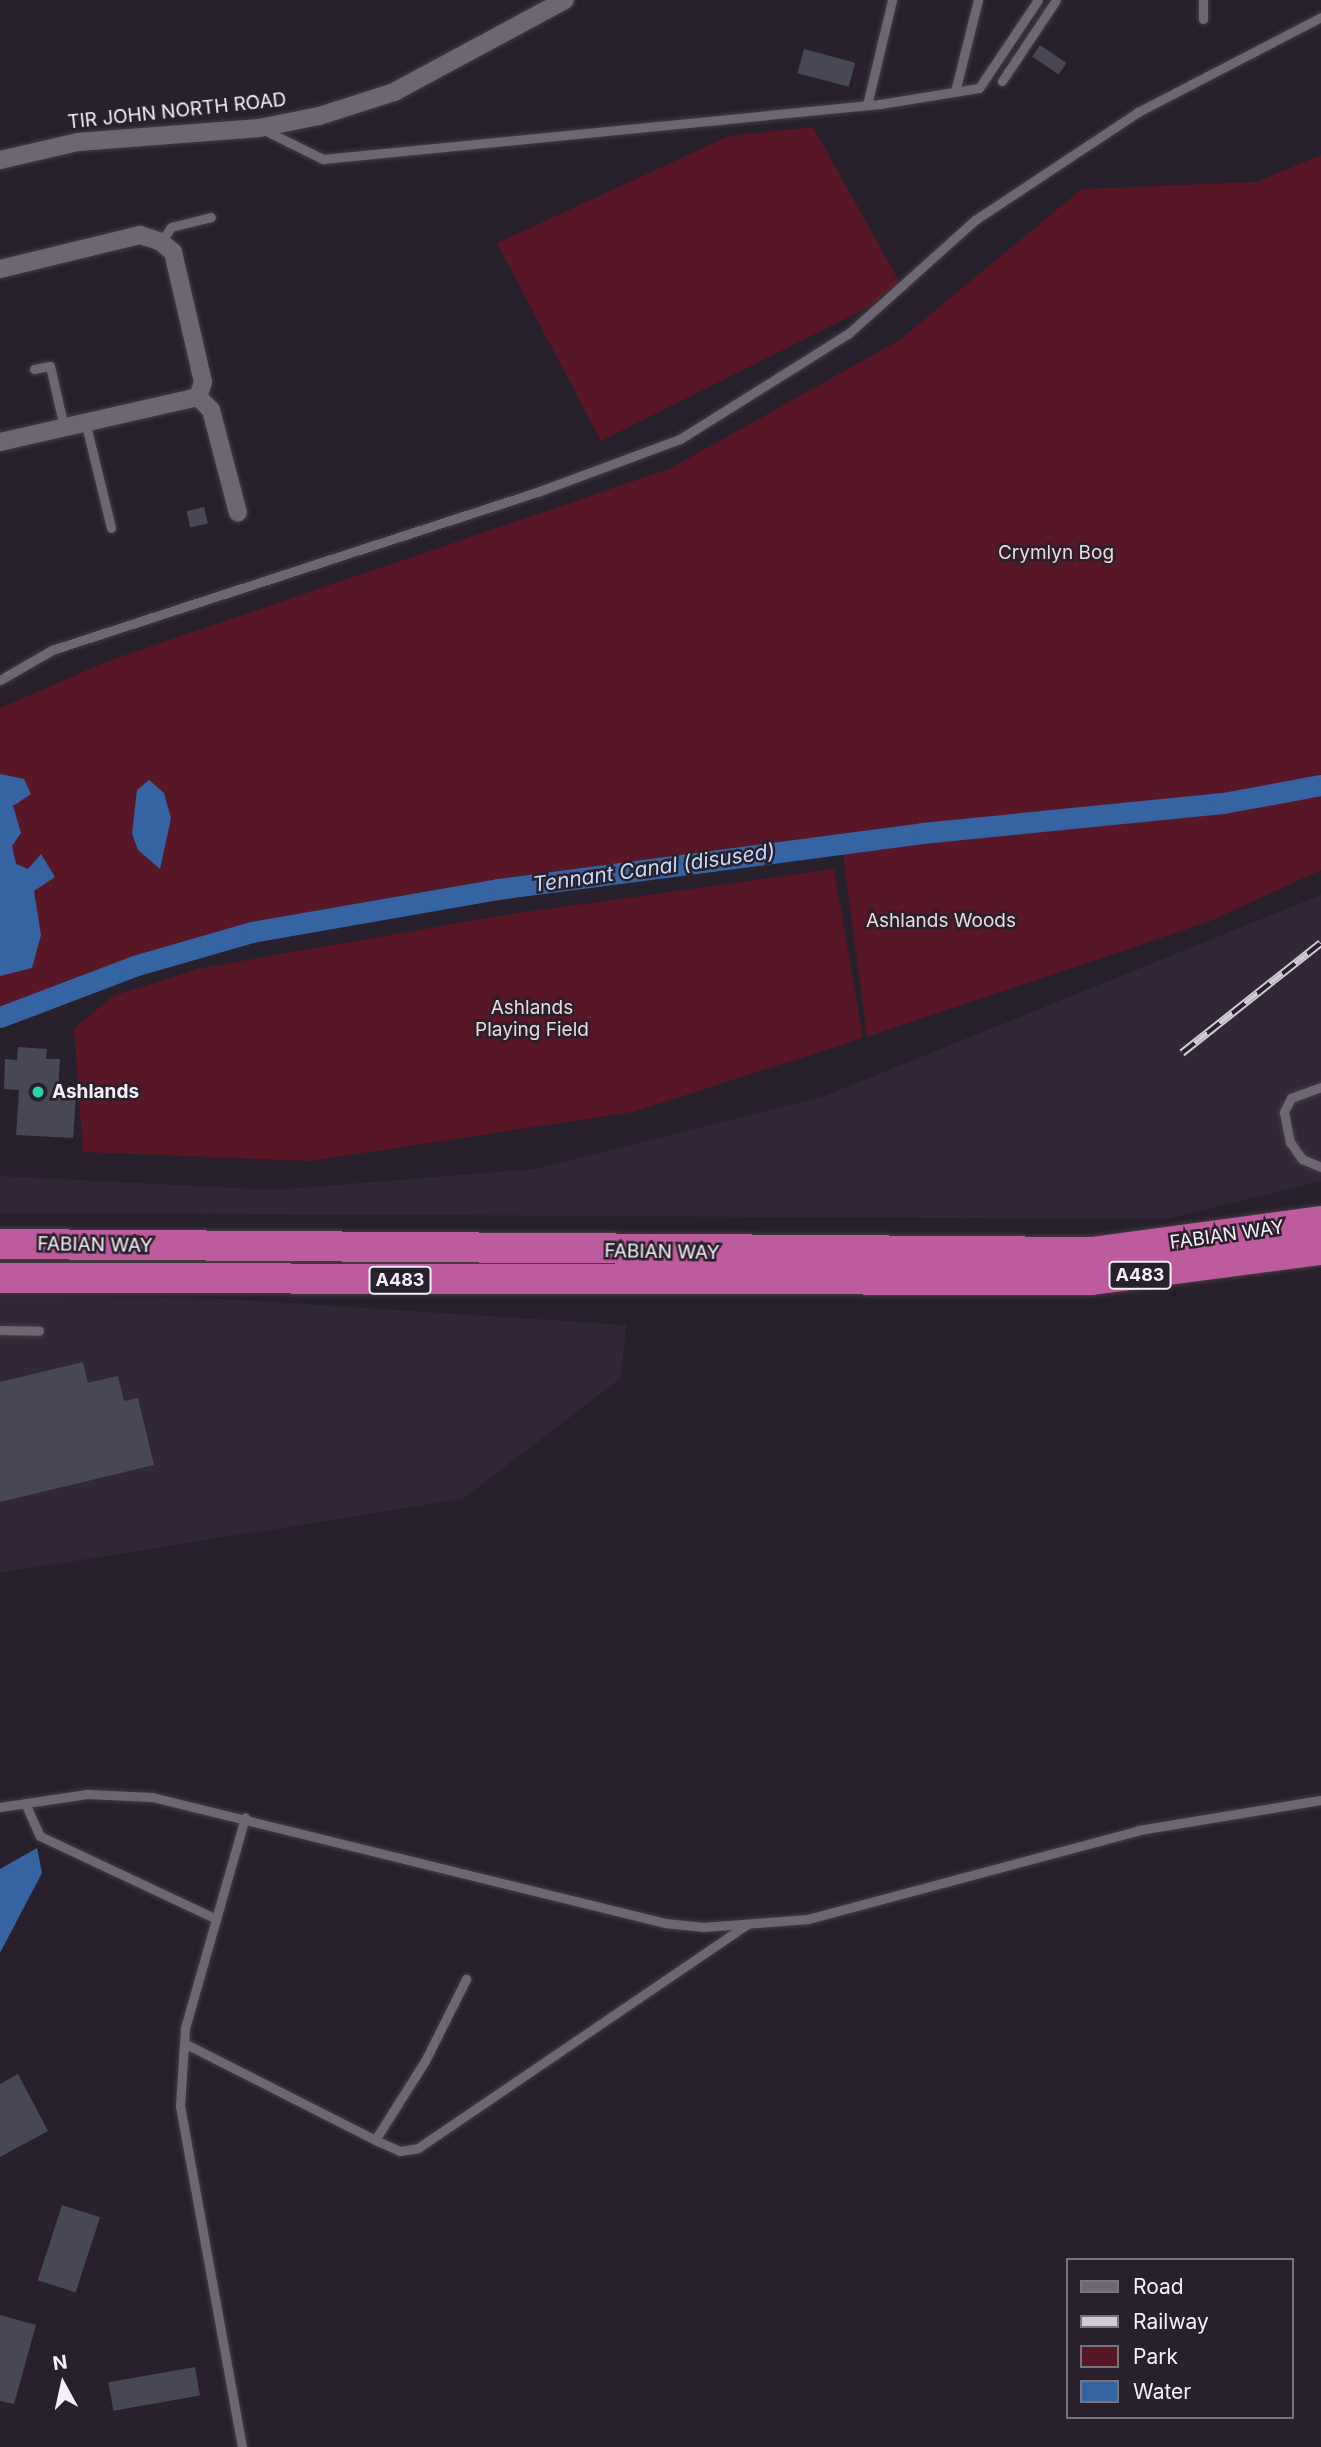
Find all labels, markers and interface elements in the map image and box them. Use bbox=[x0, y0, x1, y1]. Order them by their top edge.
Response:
street label: TIR JOHN NORTH ROAD bbox=[67, 88, 287, 134]
park label: Crymlyn Bog bbox=[998, 542, 1114, 564]
water label: Tennant Canal (disused) bbox=[531, 839, 777, 897]
park label: Ashlands Woods bbox=[866, 910, 1016, 932]
park label: Ashlands Playing Field bbox=[475, 997, 589, 1041]
place label: Ashlands bbox=[52, 1081, 139, 1103]
marker: Ashlands bbox=[30, 1084, 46, 1100]
street label: FABIAN WAY bbox=[1168, 1216, 1286, 1254]
street label: FABIAN WAY bbox=[37, 1233, 153, 1257]
street label: FABIAN WAY bbox=[604, 1240, 720, 1264]
road number: A483 bbox=[1108, 1260, 1172, 1290]
road number: A483 bbox=[368, 1266, 432, 1294]
legend bbox=[1066, 2258, 1293, 2419]
text: Road bbox=[1133, 2274, 1184, 2299]
text: Railway bbox=[1133, 2309, 1209, 2334]
text: Park bbox=[1133, 2344, 1178, 2369]
north arrow bbox=[28, 2349, 98, 2419]
text: N bbox=[51, 2350, 69, 2375]
text: Water bbox=[1133, 2379, 1191, 2404]

